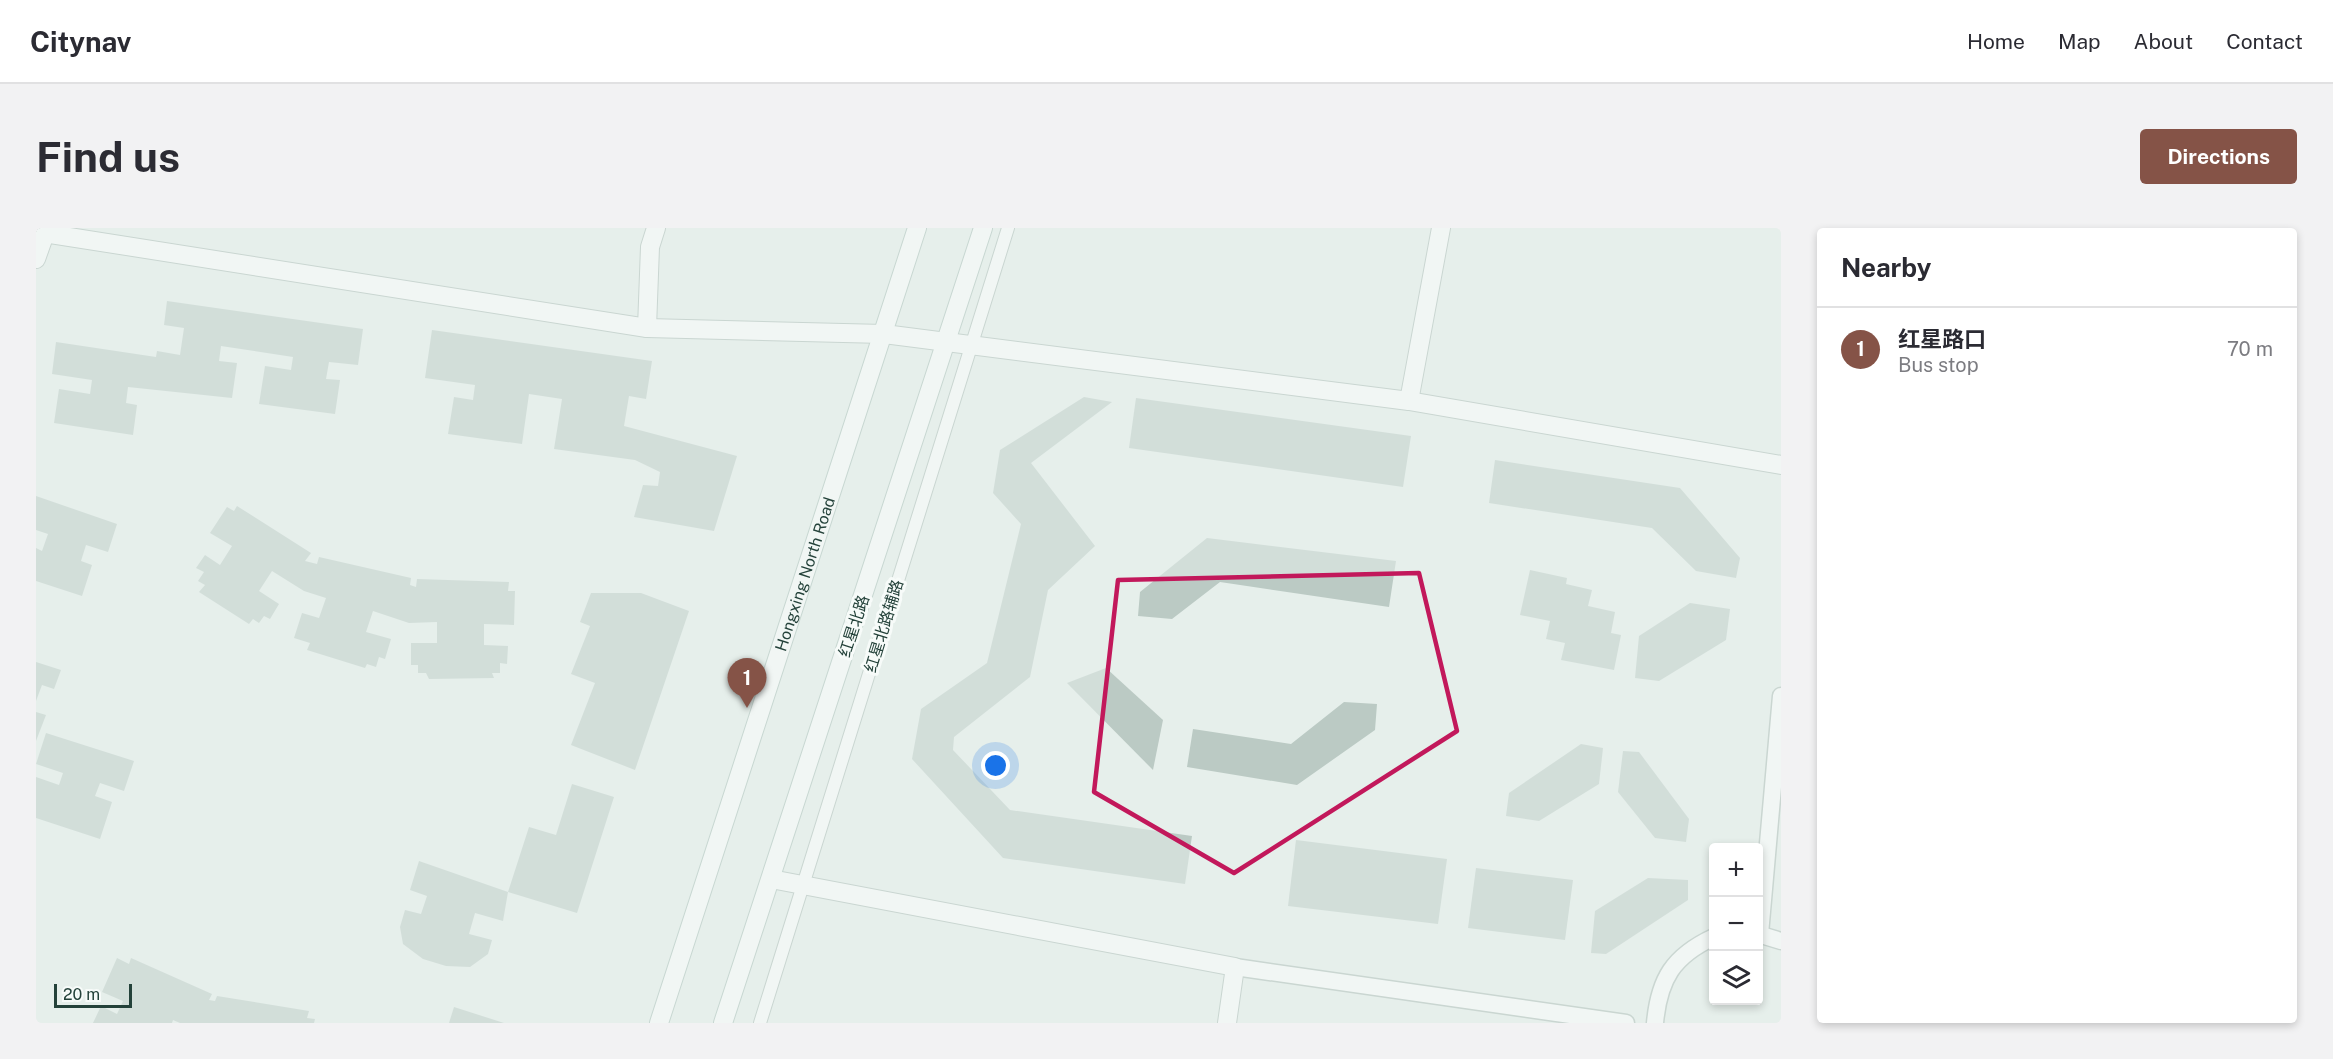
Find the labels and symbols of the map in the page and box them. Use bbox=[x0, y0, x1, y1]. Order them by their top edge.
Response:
street label: Hongxing North Road bbox=[771, 495, 839, 654]
street label: 红星北路辅路 bbox=[861, 577, 907, 675]
street label: 红星北路 bbox=[835, 593, 873, 659]
pin: 1 bbox=[728, 658, 766, 708]
your location bbox=[981, 751, 1010, 780]
scale bar bbox=[54, 981, 132, 1008]

